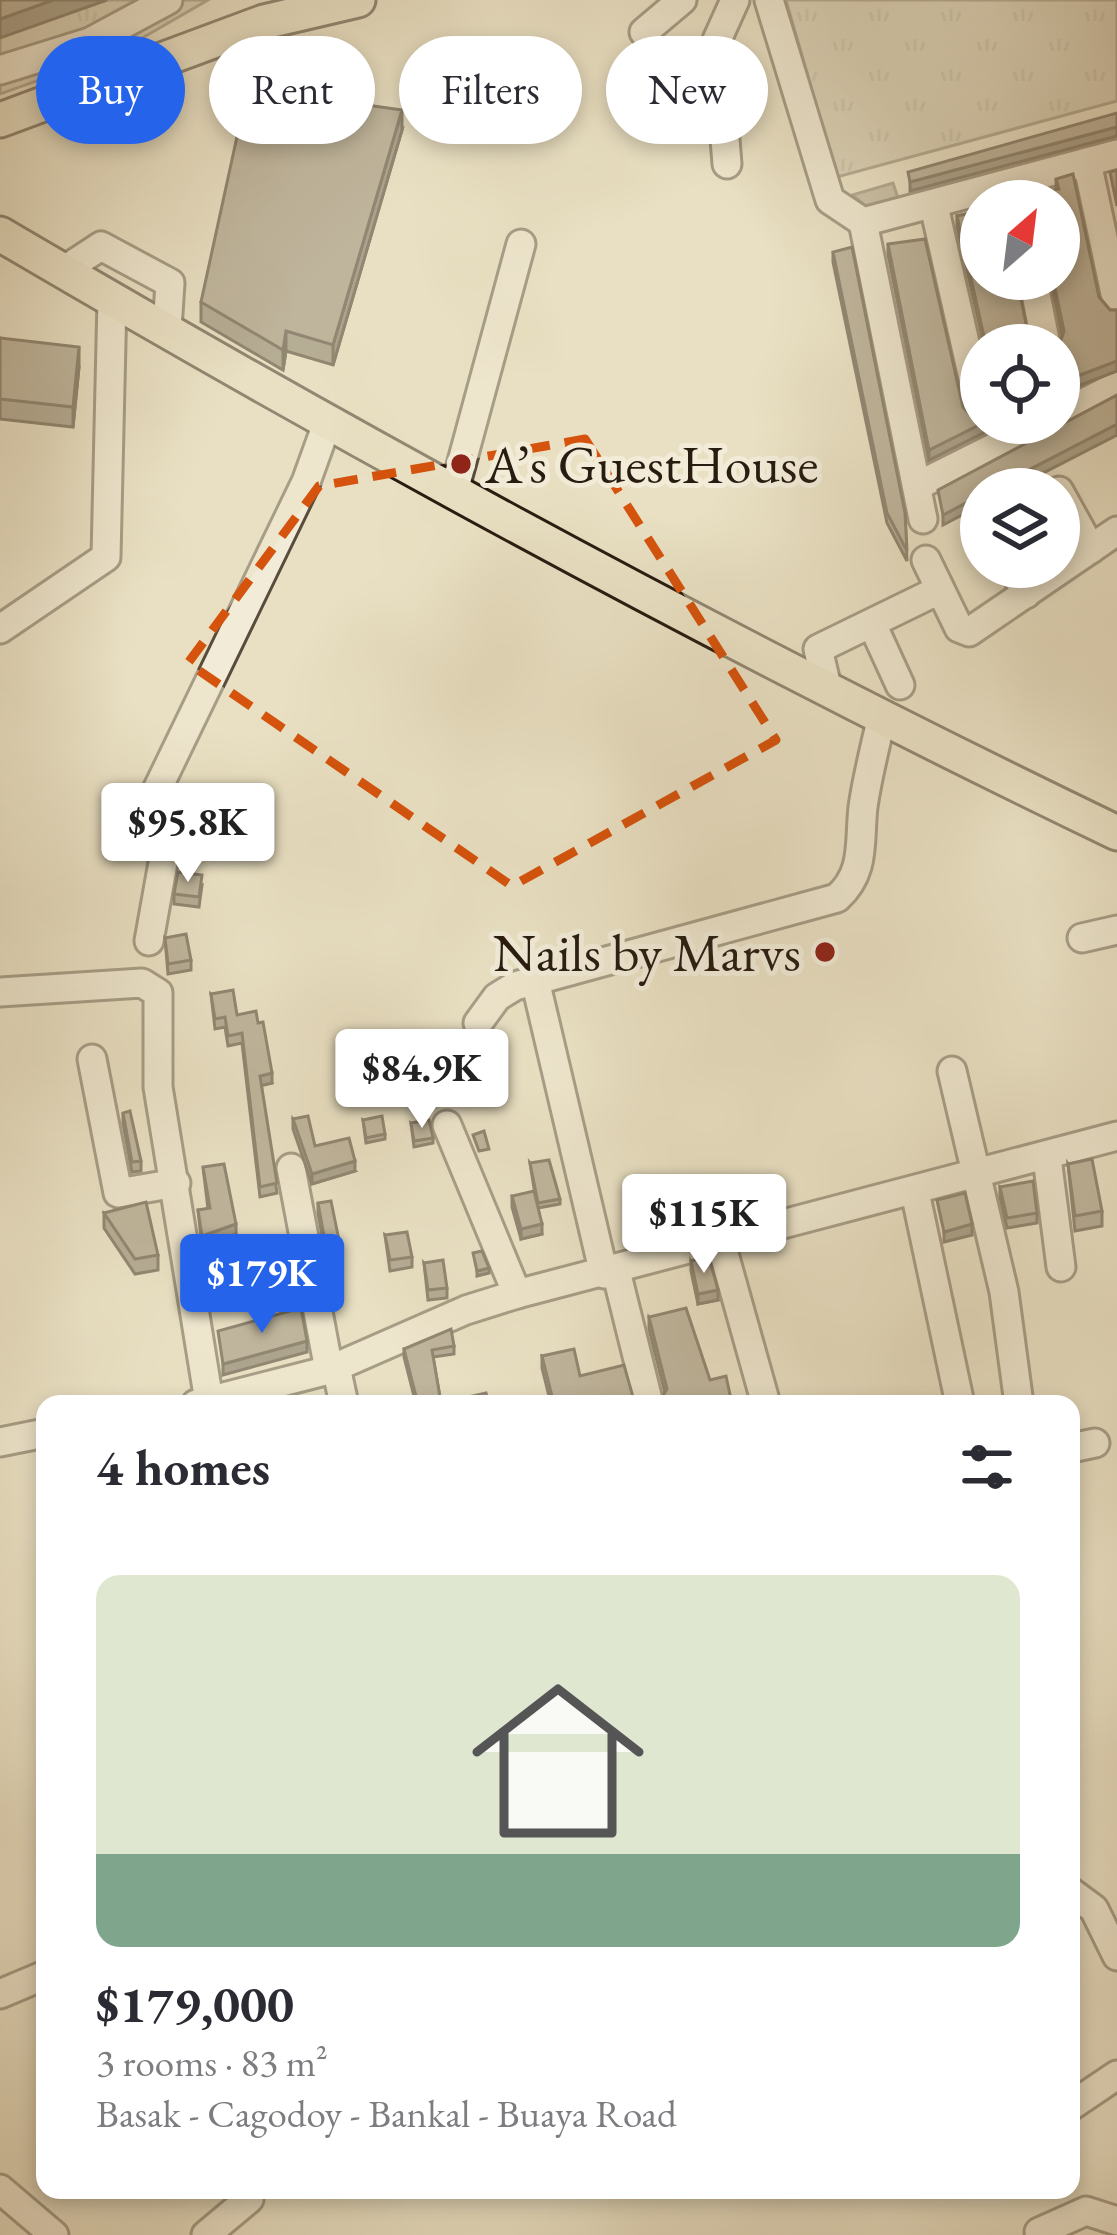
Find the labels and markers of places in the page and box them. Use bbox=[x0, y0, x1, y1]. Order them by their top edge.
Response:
place label: A’s GuestHouse bbox=[484, 429, 818, 499]
marker: A’s GuestHouse bbox=[448, 451, 474, 477]
pin: $95.8K bbox=[90, 783, 286, 885]
place label: Nails by Marvs bbox=[493, 917, 801, 987]
marker: Nails by Marvs bbox=[812, 939, 838, 965]
pin: $84.9K bbox=[324, 1029, 520, 1131]
pin: $115K bbox=[620, 1174, 788, 1276]
pin: $179K bbox=[178, 1234, 346, 1336]

